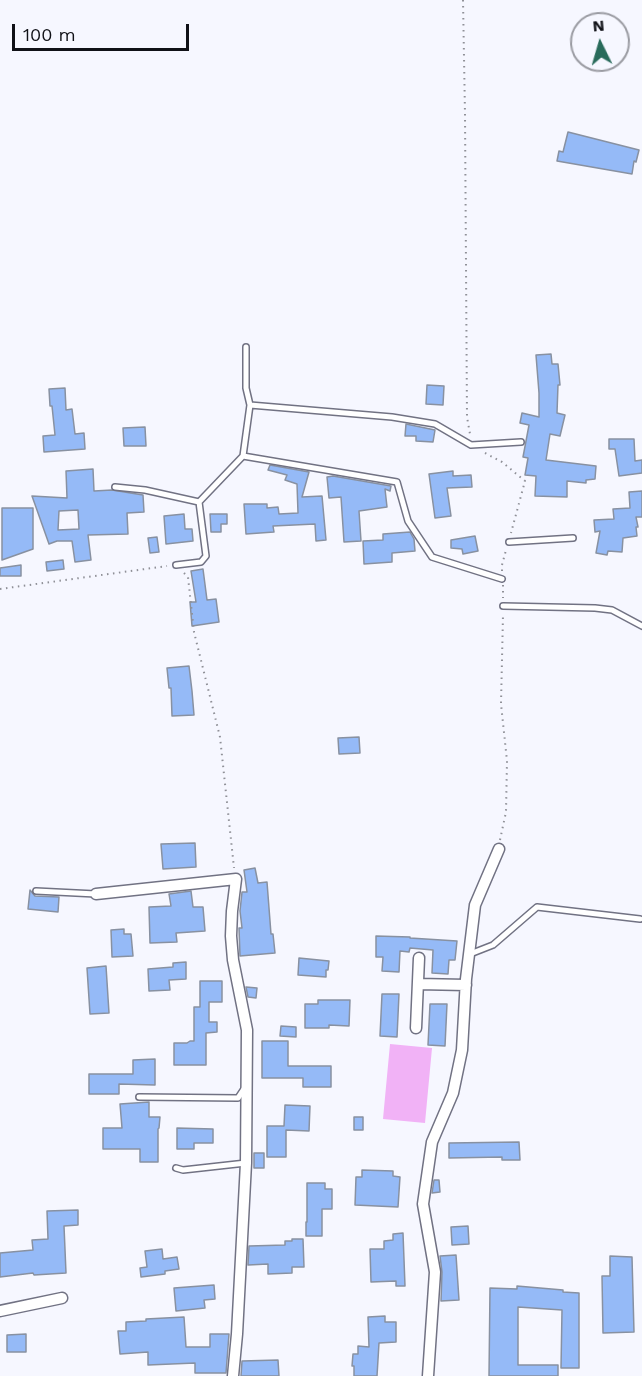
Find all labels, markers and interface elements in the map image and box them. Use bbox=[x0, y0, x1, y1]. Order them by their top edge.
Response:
scale bar bbox=[15, 12, 192, 50]
north arrow bbox=[570, 12, 630, 72]
text: N bbox=[592, 16, 605, 36]
text: 100 m bbox=[23, 24, 76, 45]

